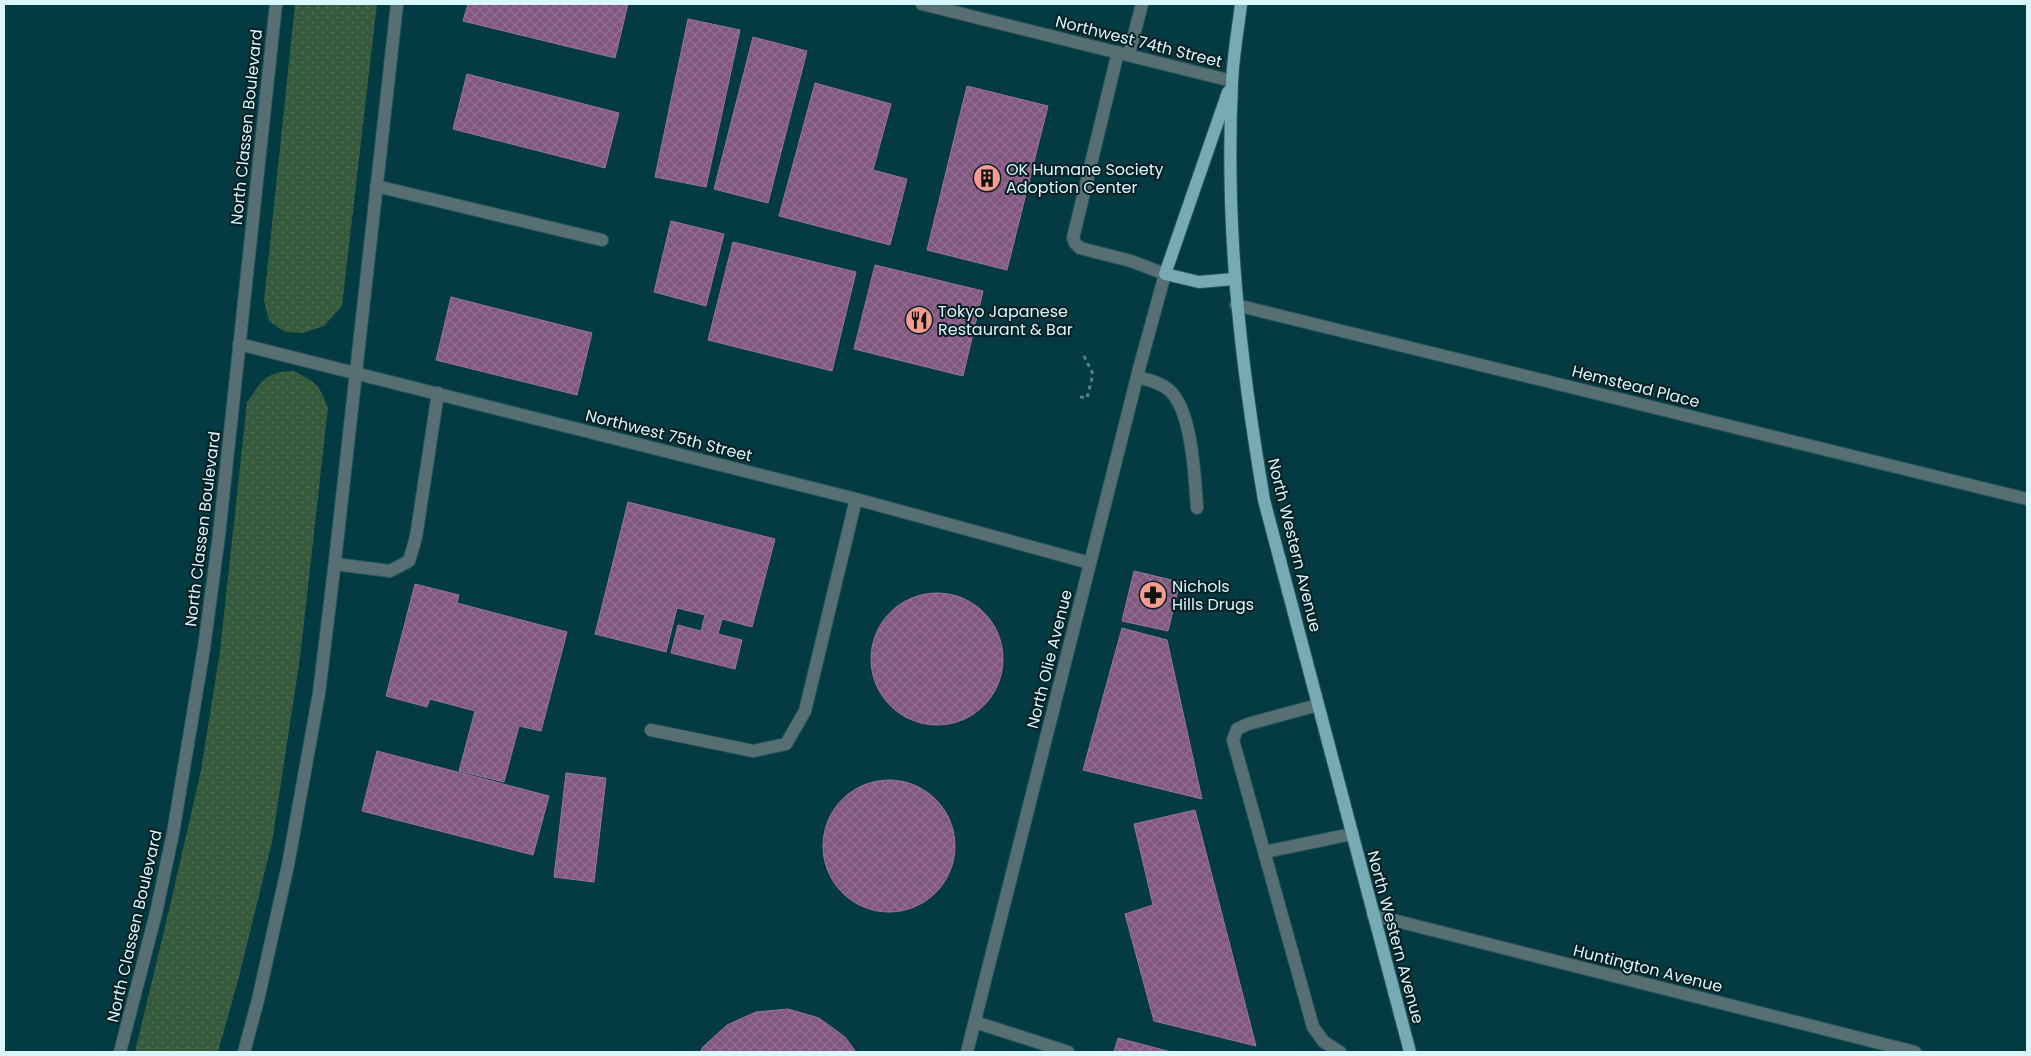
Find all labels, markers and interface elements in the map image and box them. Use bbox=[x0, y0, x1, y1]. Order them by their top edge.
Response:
street label: Northwest 74th Street bbox=[1053, 10, 1225, 73]
street label: North Classen Boulevard bbox=[225, 28, 268, 226]
place label: OK Humane Society Adoption Center bbox=[1006, 158, 1164, 199]
building icon: OK Humane Society Adoption Center bbox=[972, 163, 1002, 193]
place label: Tokyo Japanese Restaurant & Bar bbox=[938, 300, 1073, 341]
restaurant icon: Tokyo Japanese Restaurant & Bar bbox=[904, 305, 934, 335]
street label: Hemstead Place bbox=[1569, 359, 1702, 414]
street label: Northwest 75th Street bbox=[583, 404, 755, 467]
street label: North Classen Boulevard bbox=[179, 430, 226, 628]
street label: North Western Avenue bbox=[1262, 456, 1327, 634]
place label: Nichols Hills Drugs bbox=[1172, 575, 1254, 616]
pharmacy icon: Nichols Hills Drugs bbox=[1138, 580, 1168, 610]
street label: North Olie Avenue bbox=[1021, 587, 1078, 731]
street label: North Classen Boulevard bbox=[101, 828, 168, 1025]
street label: North Western Avenue bbox=[1361, 848, 1430, 1026]
street label: Huntington Avenue bbox=[1571, 939, 1725, 998]

